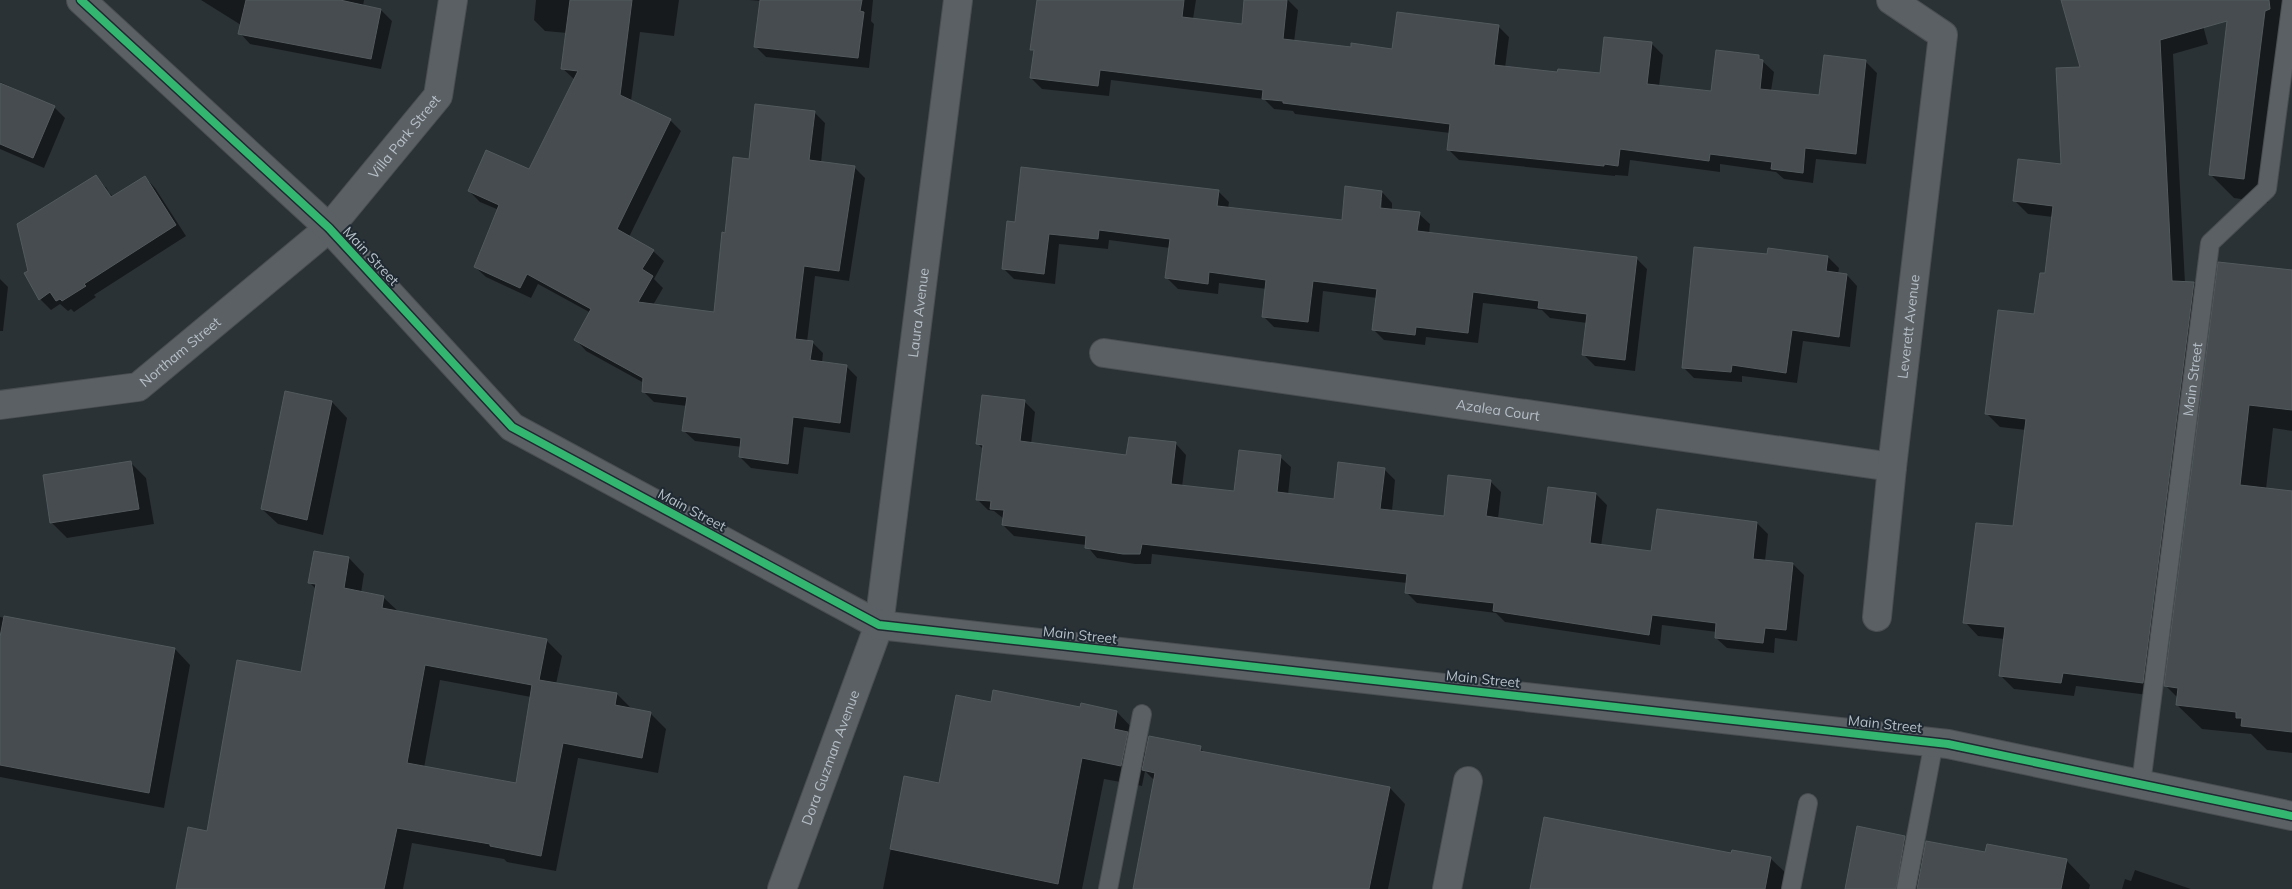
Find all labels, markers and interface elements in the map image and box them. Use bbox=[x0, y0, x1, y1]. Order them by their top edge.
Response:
street label: Villa Park Street bbox=[364, 91, 444, 183]
street label: Main Street bbox=[339, 223, 403, 289]
street label: Laura Avenue bbox=[904, 267, 933, 359]
street label: Leverett Avenue bbox=[1893, 274, 1924, 380]
street label: Northam Street bbox=[136, 313, 224, 391]
street label: Main Street bbox=[2179, 341, 2206, 417]
street label: Azalea Court bbox=[1455, 395, 1541, 425]
street label: Main Street bbox=[655, 485, 729, 535]
street label: Main Street bbox=[1042, 622, 1118, 648]
street label: Main Street bbox=[1445, 666, 1521, 692]
street label: Dora Guzman Avenue bbox=[797, 688, 863, 828]
street label: Main Street bbox=[1847, 711, 1923, 737]

